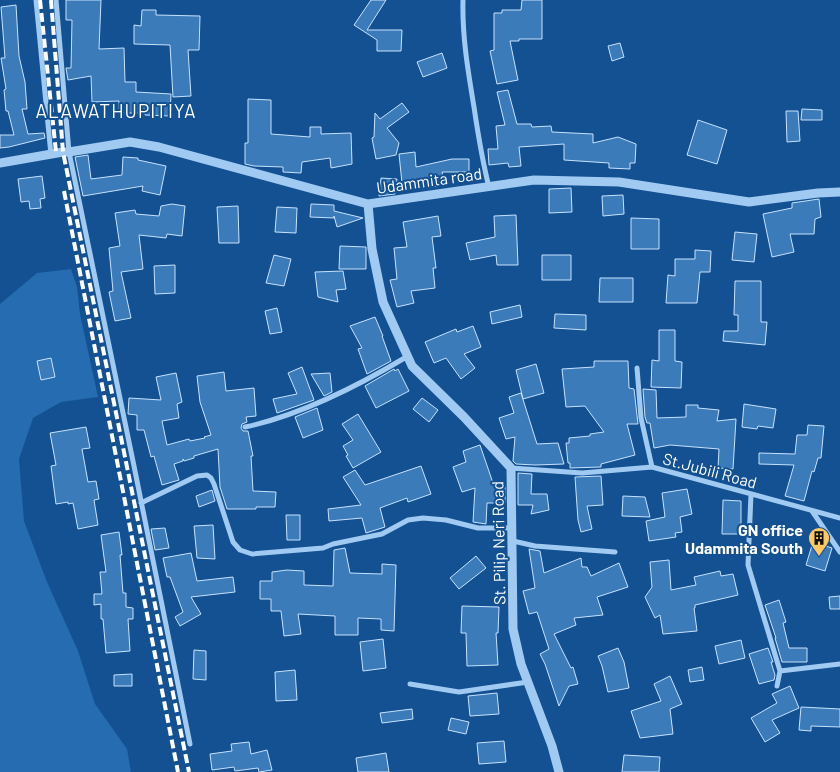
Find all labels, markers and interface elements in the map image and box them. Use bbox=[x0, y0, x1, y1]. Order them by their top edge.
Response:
district label: ALAWATHUPITIYA bbox=[35, 99, 197, 122]
street label: Udammita road bbox=[375, 163, 483, 197]
street label: St.Jubili Road bbox=[661, 448, 759, 492]
street label: St. Pilip Neri Road bbox=[487, 481, 509, 605]
place label: GN office Udammita South bbox=[685, 520, 803, 557]
building icon: GN office Udammita South bbox=[807, 526, 831, 557]

